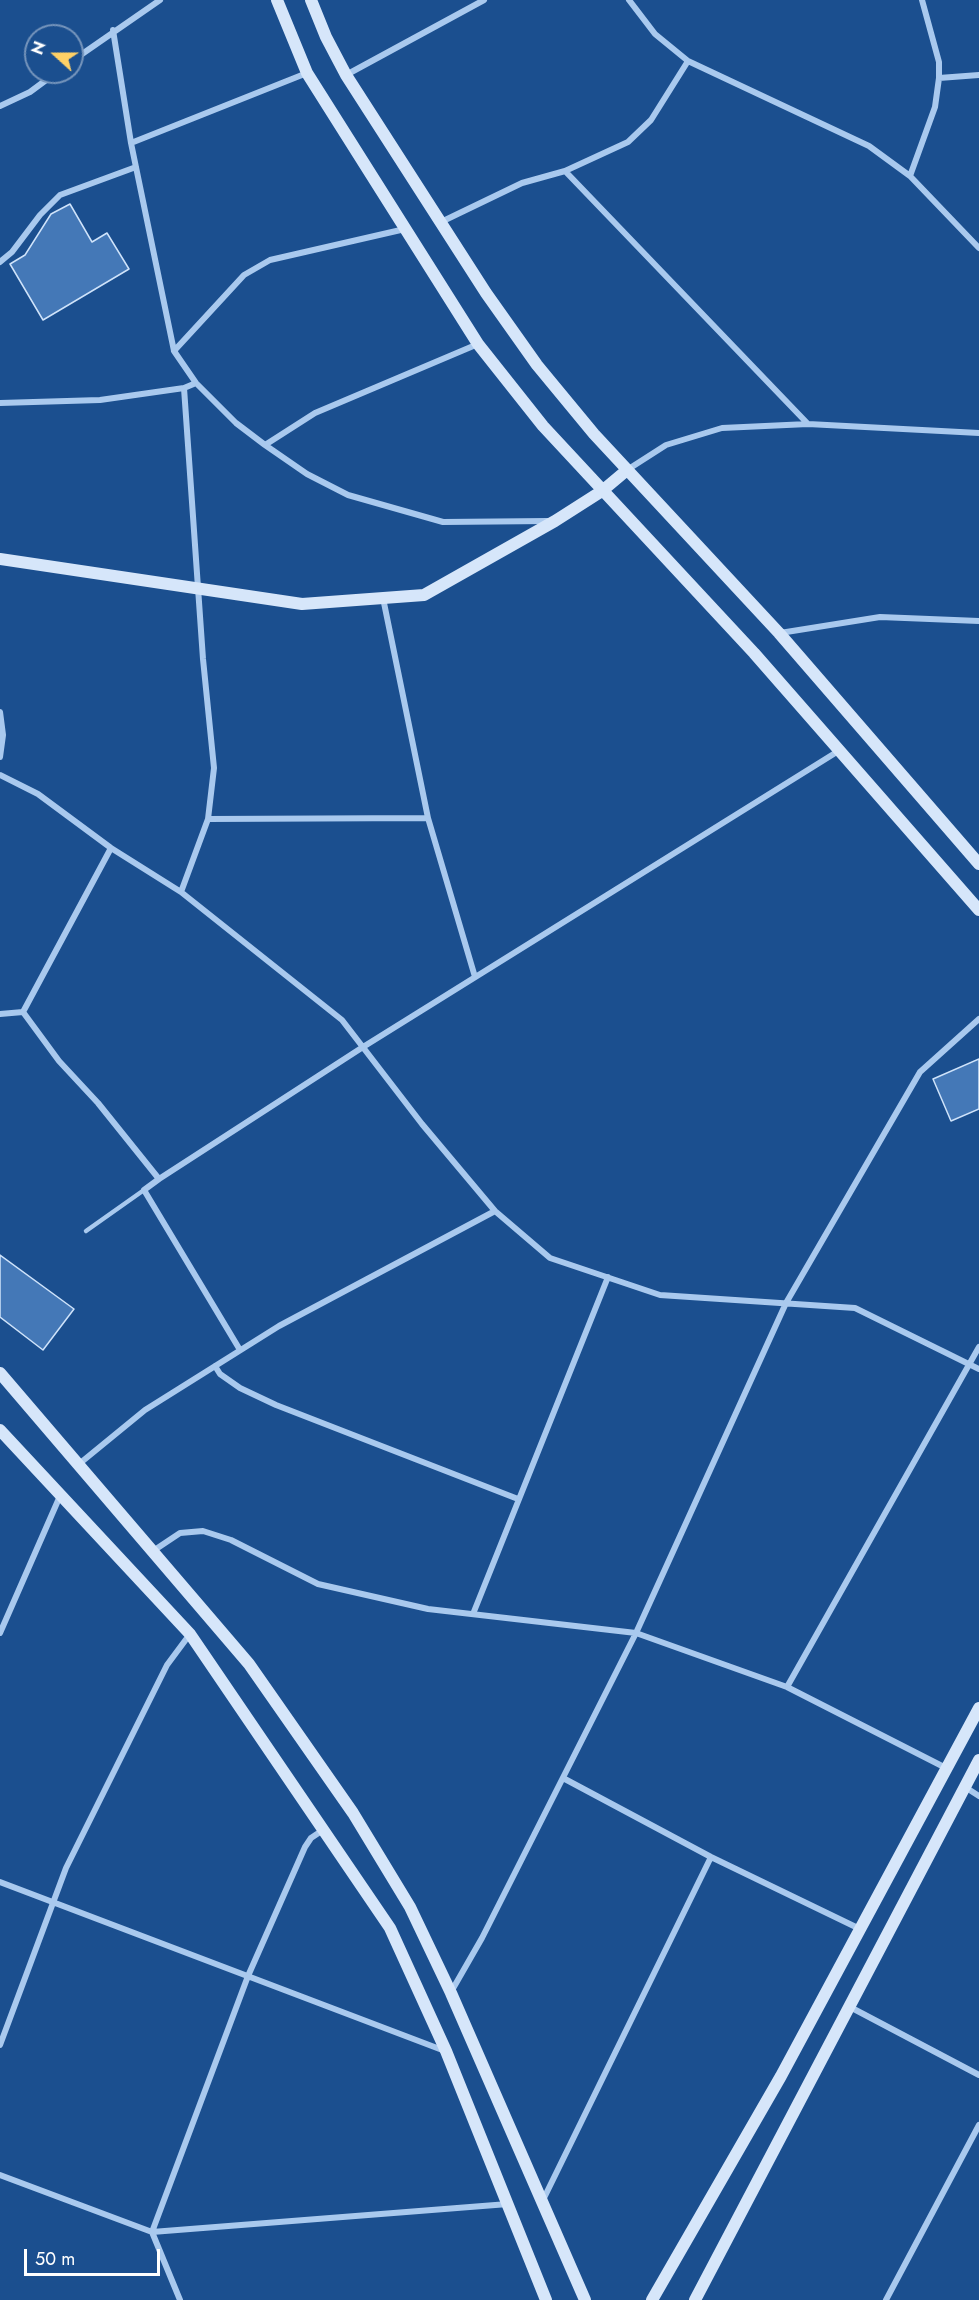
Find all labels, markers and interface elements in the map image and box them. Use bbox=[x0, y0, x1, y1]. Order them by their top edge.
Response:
north arrow bbox=[24, 24, 84, 84]
text: N bbox=[26, 38, 52, 58]
scale bar bbox=[27, 2237, 164, 2275]
text: 50 m bbox=[35, 2246, 75, 2272]

